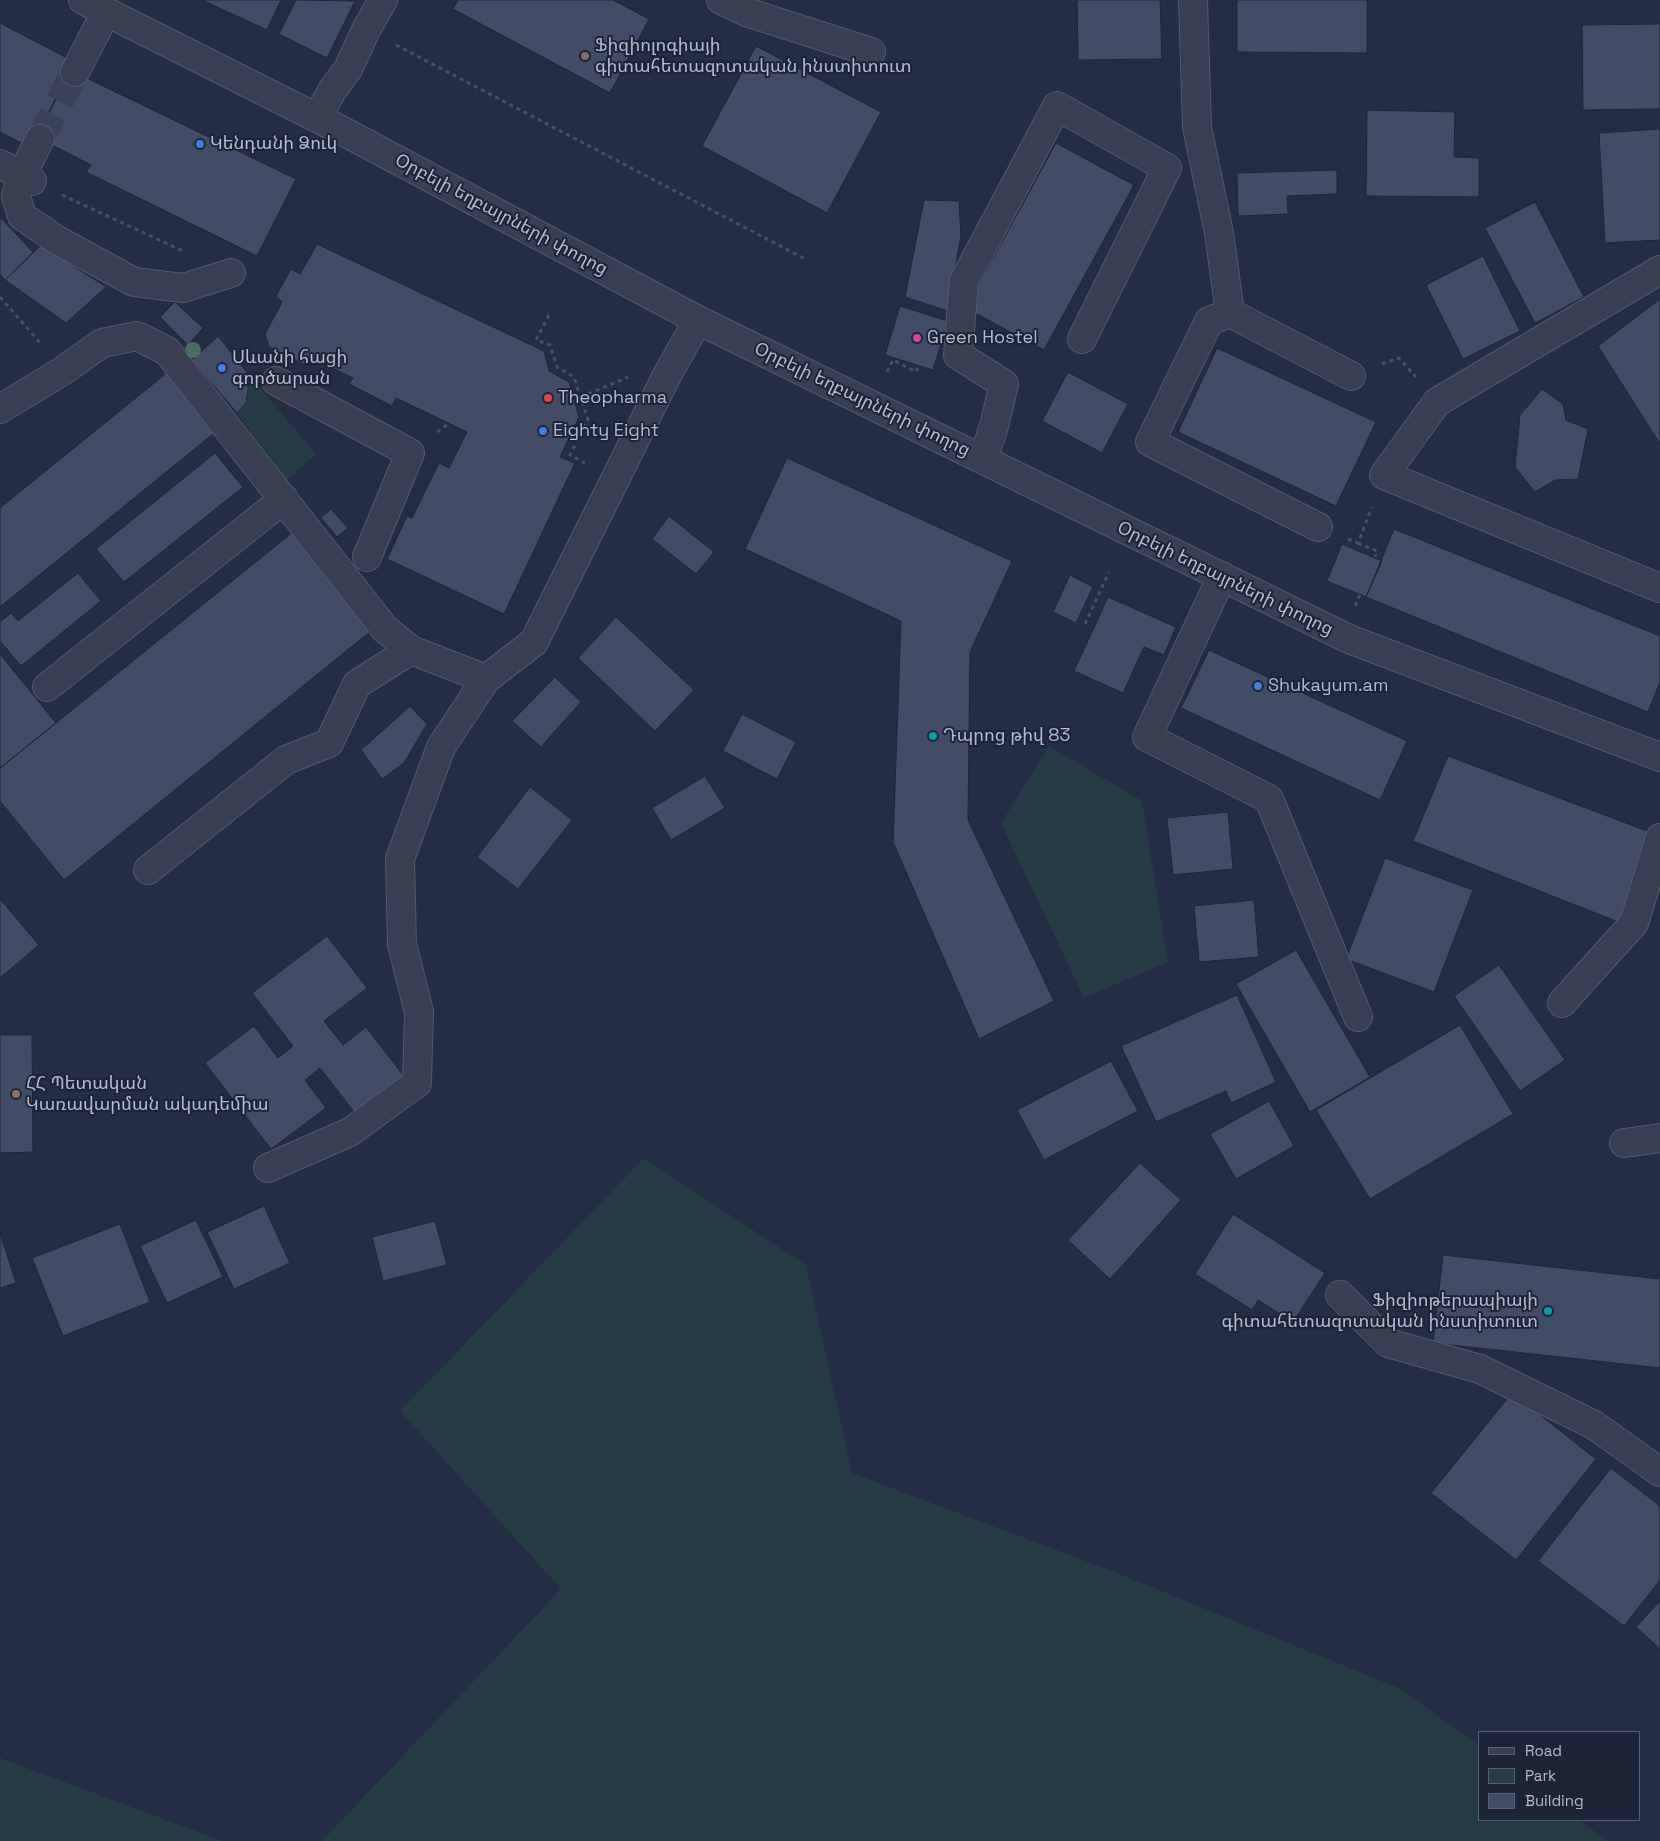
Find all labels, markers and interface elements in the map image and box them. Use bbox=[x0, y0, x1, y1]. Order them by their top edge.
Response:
place label: Ֆիզիոլոգիայի գիտահետազոտական ինստիտուտ bbox=[595, 35, 911, 78]
marker: Ֆիզիոլոգիայի գիտահետազոտական ինստիտուտ bbox=[579, 50, 591, 62]
place label: Կենդանի Ձուկ bbox=[210, 133, 337, 155]
marker: Կենդանի Ձուկ bbox=[194, 138, 206, 150]
street label: Օրբելի եղբայրների փողոց bbox=[391, 150, 611, 280]
place label: Green Hostel bbox=[927, 327, 1038, 349]
marker: Green Hostel bbox=[911, 332, 923, 344]
street label: Օրբելի եղբայրների փողոց bbox=[750, 338, 974, 462]
place label: Սևանի հացի գործարան bbox=[232, 347, 347, 389]
marker: Սևանի հացի գործարան bbox=[216, 362, 228, 374]
place label: Theopharma bbox=[558, 387, 667, 409]
marker: Theopharma bbox=[542, 392, 554, 404]
place label: Eighty Eight bbox=[553, 420, 659, 442]
marker: Eighty Eight bbox=[537, 425, 549, 437]
street label: Օրբելի եղբայրների փողոց bbox=[1113, 517, 1337, 641]
place label: Shukayum.am bbox=[1268, 675, 1388, 697]
marker: Shukayum.am bbox=[1252, 680, 1264, 692]
place label: Դպրոց թիվ 83 bbox=[943, 725, 1070, 747]
marker: Դպրոց թիվ 83 bbox=[927, 730, 939, 742]
place label: ՀՀ Պետական Կառավարման ակադեմիա bbox=[26, 1073, 268, 1116]
marker: ՀՀ Պետական Կառավարման ակադեմիա bbox=[10, 1088, 22, 1100]
place label: Ֆիզիոթերապիայի գիտահետազոտական ինստիտուտ bbox=[1222, 1290, 1538, 1332]
marker: Ֆիզիոթերապիայի գիտահետազոտական ինստիտուտ bbox=[1542, 1305, 1554, 1317]
legend bbox=[1478, 1731, 1640, 1821]
text: Road bbox=[1525, 1741, 1562, 1760]
text: Park bbox=[1525, 1766, 1556, 1785]
text: Building bbox=[1525, 1791, 1584, 1810]

